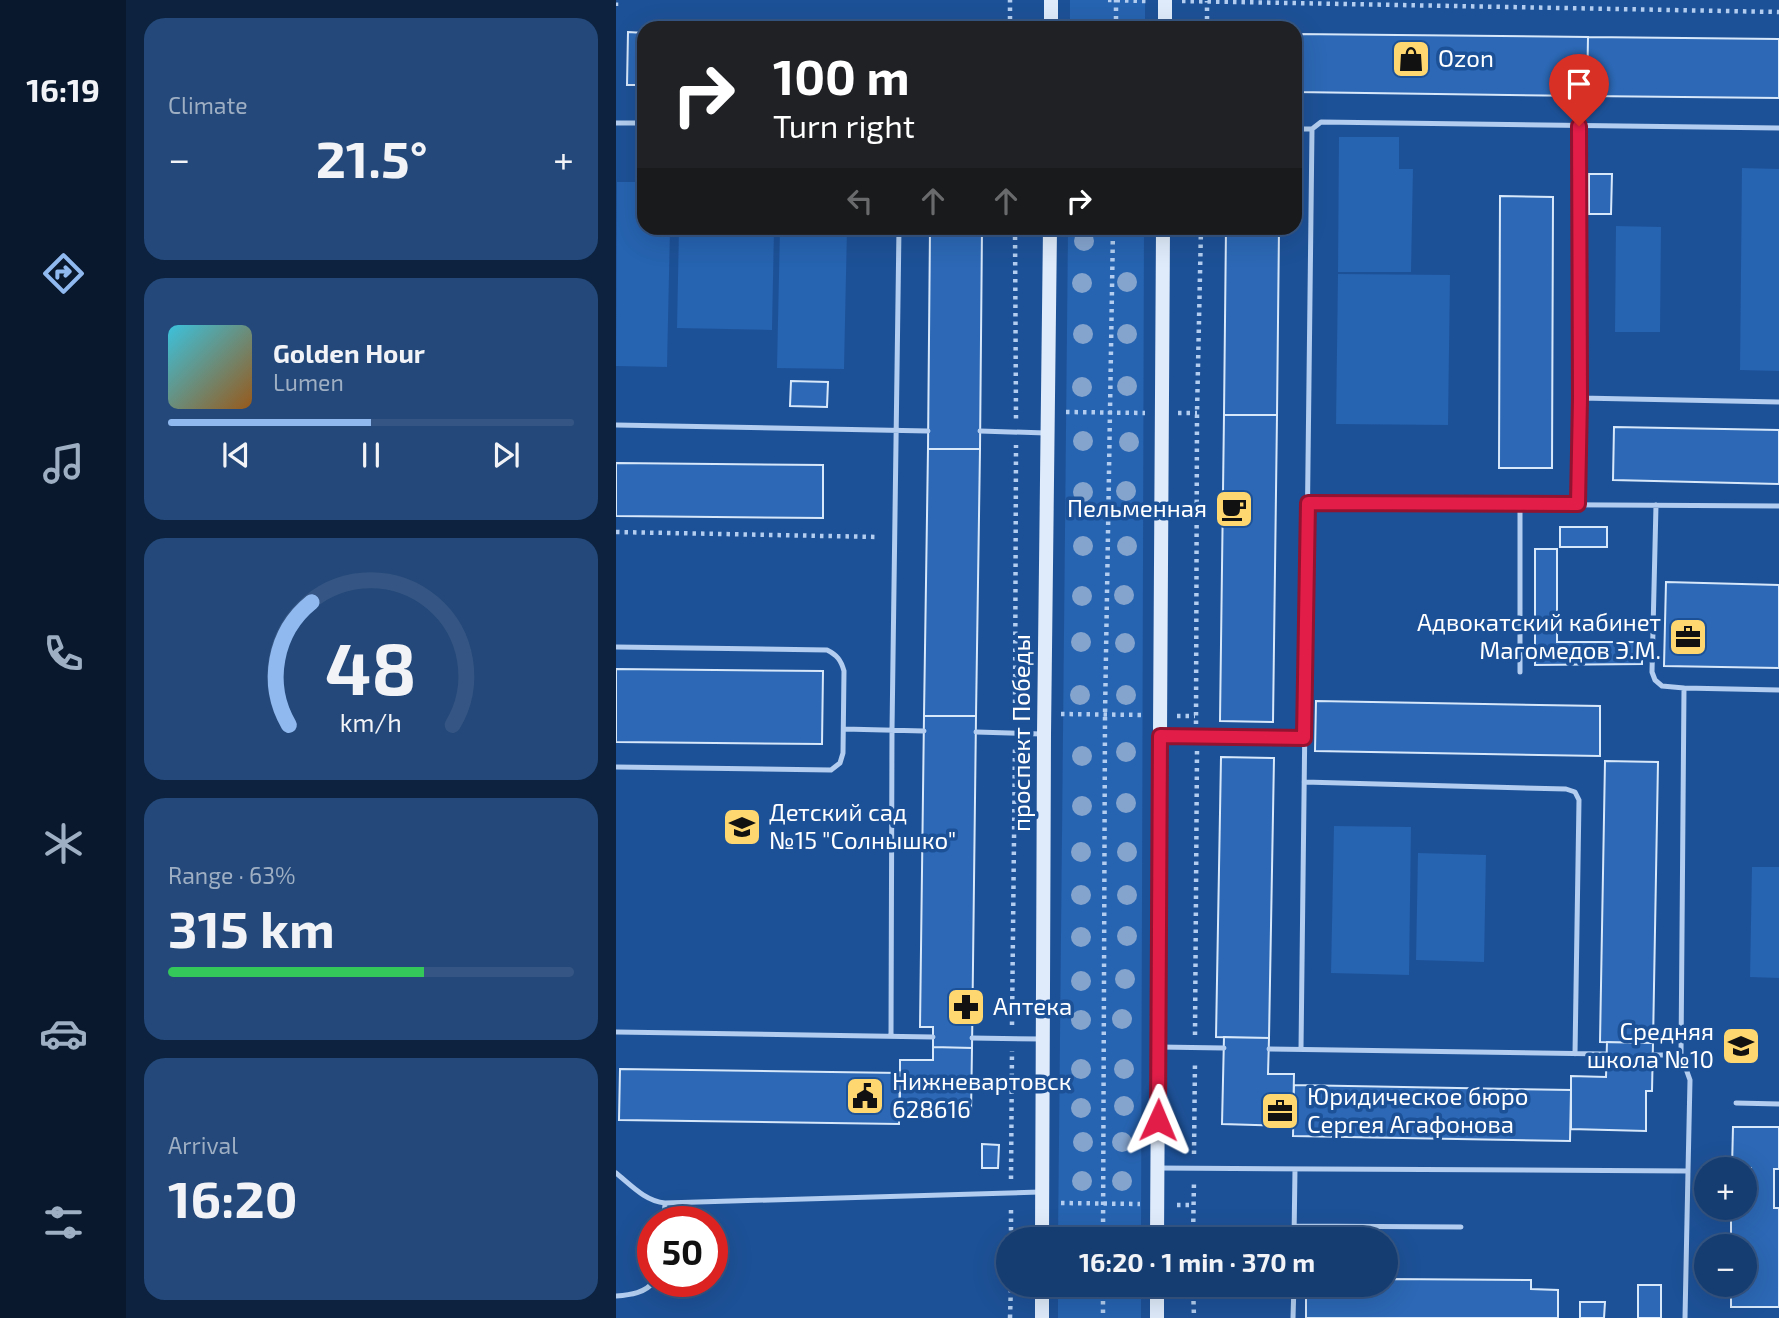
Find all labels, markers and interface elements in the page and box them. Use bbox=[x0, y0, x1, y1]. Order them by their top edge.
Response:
shop icon: Ozon bbox=[1390, 38, 1432, 80]
place label: Ozon bbox=[1438, 43, 1494, 72]
text: 100 m bbox=[773, 46, 910, 105]
icon: right bbox=[658, 49, 749, 140]
pin bbox=[1549, 54, 1609, 126]
icon: arrive bbox=[1560, 65, 1598, 103]
text: 16:19 bbox=[26, 70, 100, 108]
text: Climate bbox=[168, 91, 248, 119]
text: Turn right bbox=[773, 106, 915, 144]
text: 21.5° bbox=[316, 126, 428, 188]
text: − bbox=[168, 135, 190, 181]
text: + bbox=[553, 135, 574, 181]
icon: left bbox=[841, 182, 879, 220]
icon: ahead bbox=[914, 182, 952, 220]
icon: ahead bbox=[987, 182, 1025, 220]
icon: right bbox=[1060, 182, 1098, 220]
icon: directions bbox=[39, 249, 88, 298]
text: Golden Hour bbox=[273, 337, 425, 368]
text: Lumen bbox=[273, 368, 344, 396]
icon: previous bbox=[217, 436, 255, 474]
icon: pause bbox=[352, 436, 390, 474]
icon: next bbox=[487, 436, 525, 474]
icon: music bbox=[39, 439, 88, 488]
cafe icon: Пельменная bbox=[1213, 488, 1255, 530]
place label: Пельменная bbox=[1067, 493, 1207, 522]
place label: Адвокатский кабинет Магомедов Э.М. bbox=[1417, 607, 1661, 664]
office icon: Адвокатский кабинет Магомедов Э.М. bbox=[1667, 616, 1709, 658]
text: 48 bbox=[325, 622, 417, 710]
icon: phone bbox=[39, 629, 88, 678]
street label: проспект Победы bbox=[1006, 634, 1035, 832]
text: km/h bbox=[340, 707, 402, 737]
place label: Детский сад №15 "Солнышко" bbox=[769, 797, 956, 854]
school or university icon: Детский сад №15 "Солнышко" bbox=[721, 806, 763, 848]
icon: climate bbox=[39, 819, 88, 868]
text: Range · 63% bbox=[168, 861, 296, 889]
text: 315 km bbox=[168, 896, 335, 958]
pharmacy icon: Аптека bbox=[945, 986, 987, 1028]
place label: Аптека bbox=[993, 991, 1072, 1020]
icon: car bbox=[39, 1009, 88, 1058]
place label: Средняя школа №10 bbox=[1587, 1016, 1714, 1073]
school or university icon: Средняя школа №10 bbox=[1720, 1025, 1762, 1067]
place label: Нижневартовск 628616 bbox=[892, 1066, 1072, 1123]
public building icon: Нижневартовск 628616 bbox=[844, 1075, 886, 1117]
place label: Юридическое бюро Сергея Агафонова bbox=[1307, 1081, 1528, 1138]
position arrow bbox=[1121, 1083, 1195, 1157]
office icon: Юридическое бюро Сергея Агафонова bbox=[1259, 1090, 1301, 1132]
text: Arrival bbox=[168, 1131, 238, 1159]
map controls bbox=[1694, 1157, 1757, 1297]
button: + bbox=[1694, 1157, 1757, 1220]
text: 16:20 bbox=[168, 1166, 298, 1228]
icon: filters bbox=[39, 1198, 88, 1247]
speed limit sign: 50 bbox=[637, 1206, 728, 1297]
button: − bbox=[1694, 1234, 1757, 1297]
text: 16:20 · 1 min · 370 m bbox=[1079, 1246, 1315, 1277]

